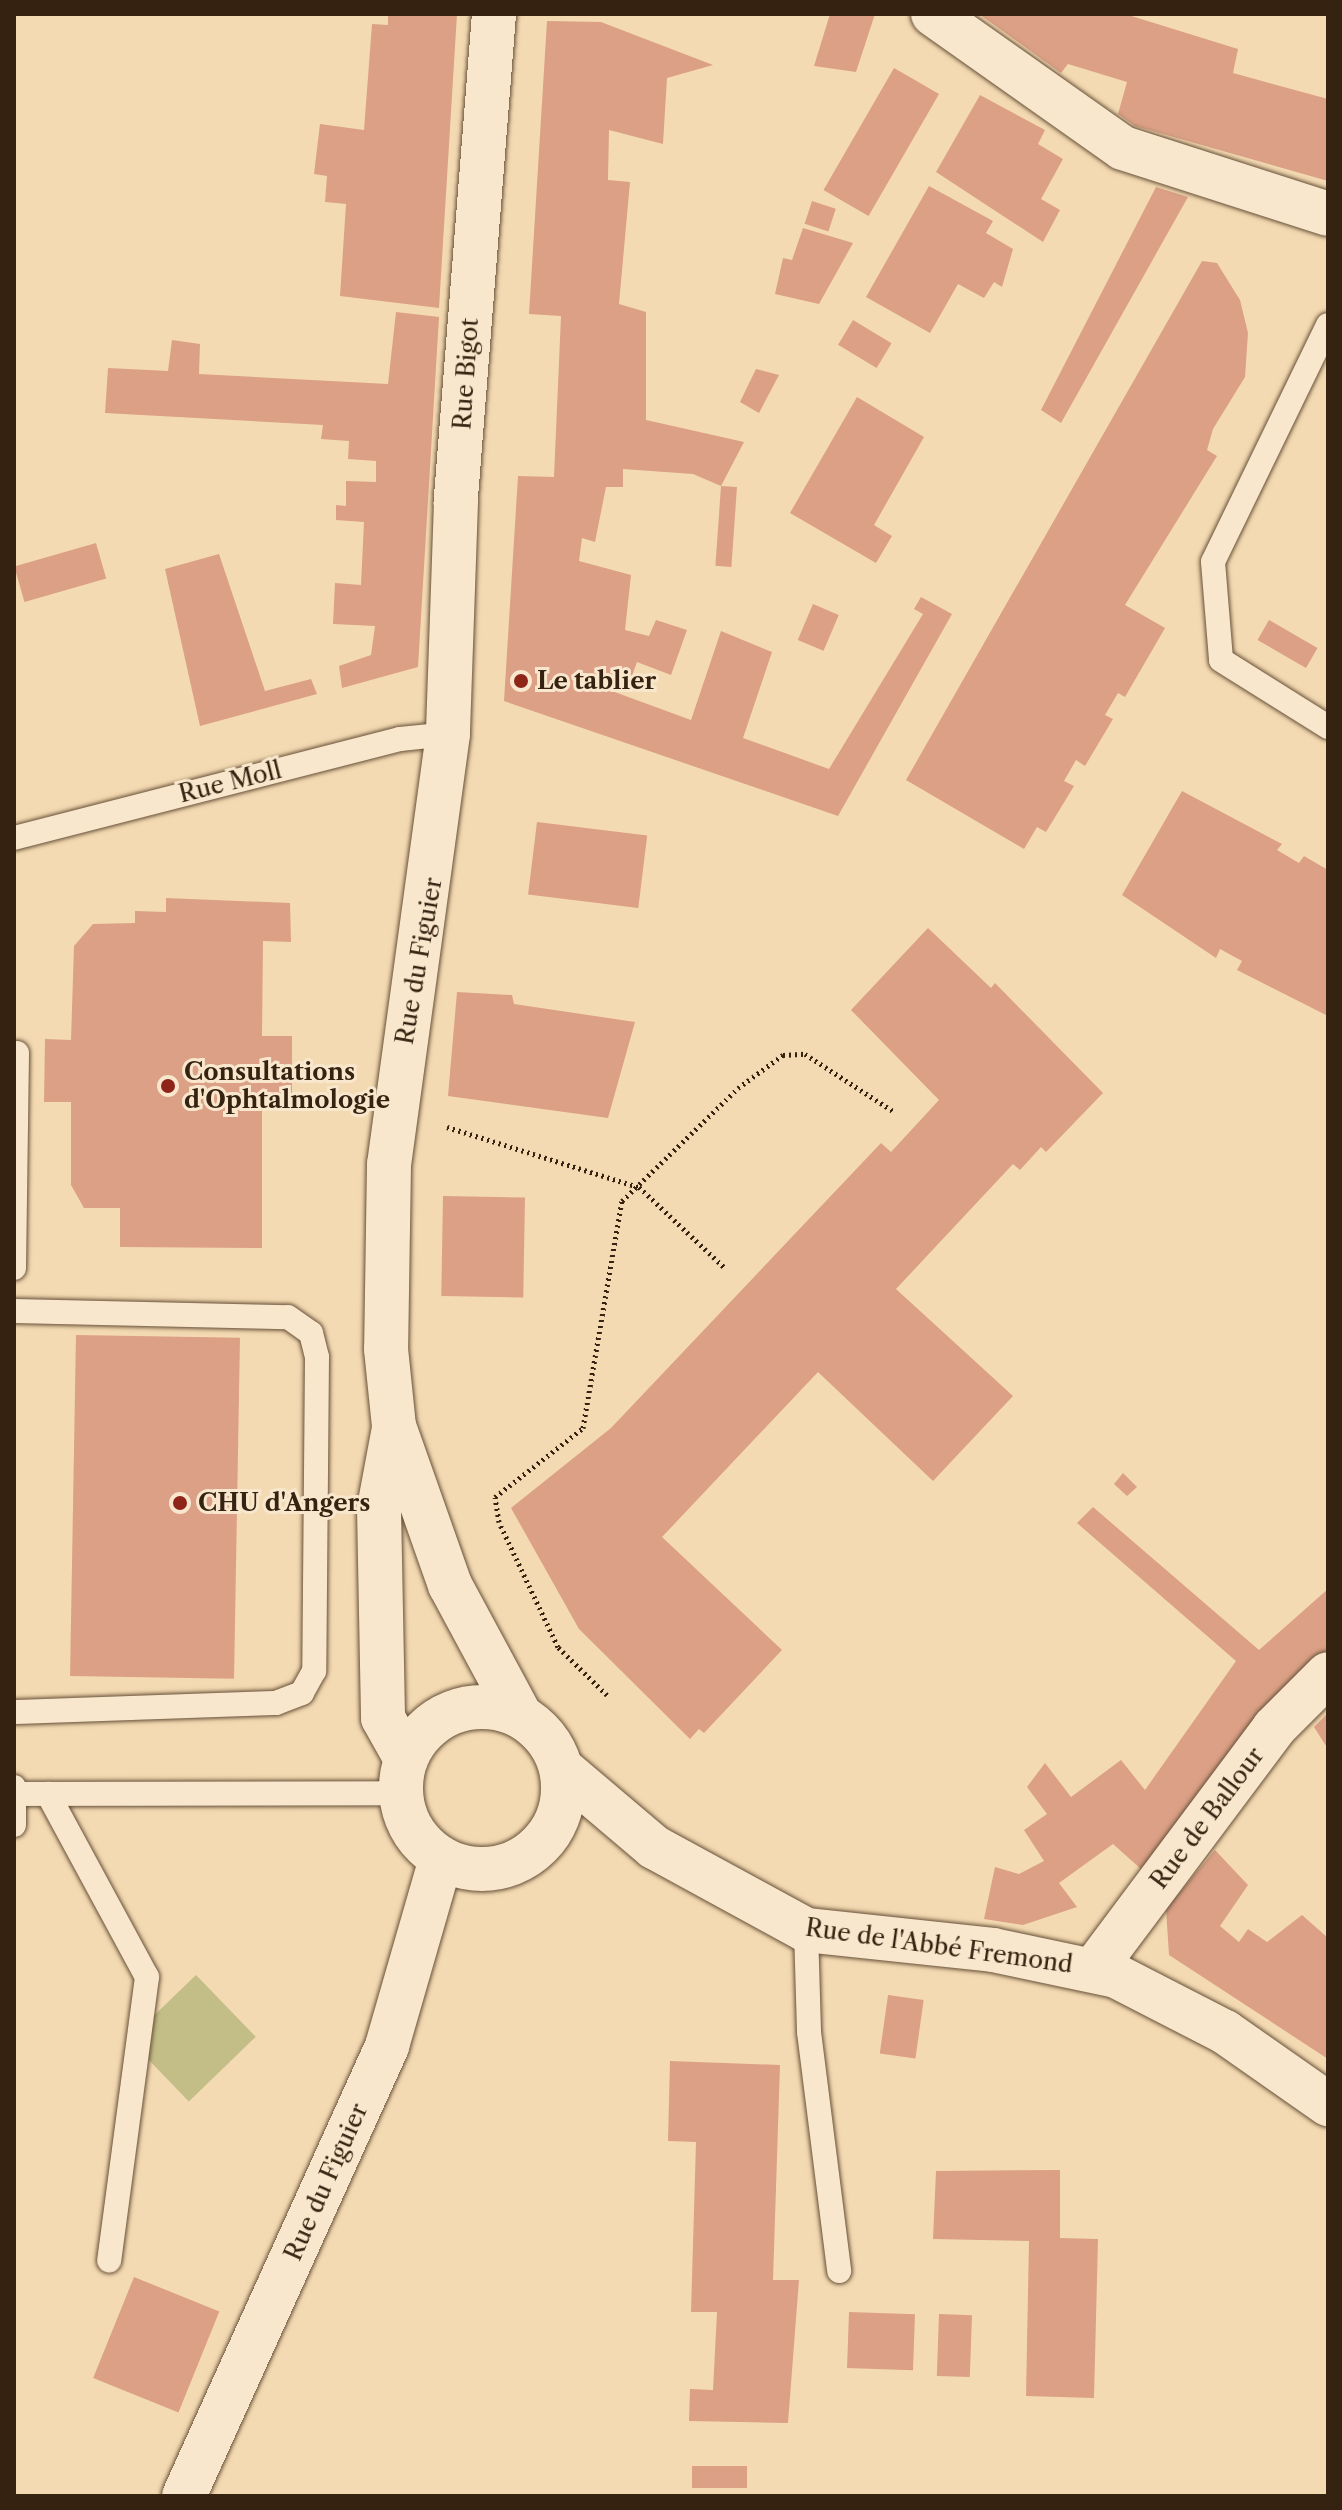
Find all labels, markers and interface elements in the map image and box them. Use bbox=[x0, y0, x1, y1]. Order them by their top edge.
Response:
street label: Rue Bigot bbox=[448, 317, 484, 431]
place label: Le tablier bbox=[537, 667, 656, 695]
marker: Le tablier bbox=[512, 672, 530, 690]
street label: Rue Moll bbox=[176, 755, 284, 809]
street label: Rue du Figuier bbox=[390, 875, 448, 1047]
place label: Consultations d'Ophtalmologie bbox=[184, 1058, 390, 1114]
marker: Consultations d'Ophtalmologie bbox=[159, 1077, 177, 1095]
place label: CHU d'Angers bbox=[198, 1489, 370, 1517]
marker: CHU d'Angers bbox=[169, 1492, 191, 1514]
street label: Rue de Ballour bbox=[1144, 1741, 1270, 1895]
street label: Rue de l'Abbé Fremond bbox=[804, 1913, 1074, 1979]
street label: Rue du Figuier bbox=[278, 2099, 374, 2265]

